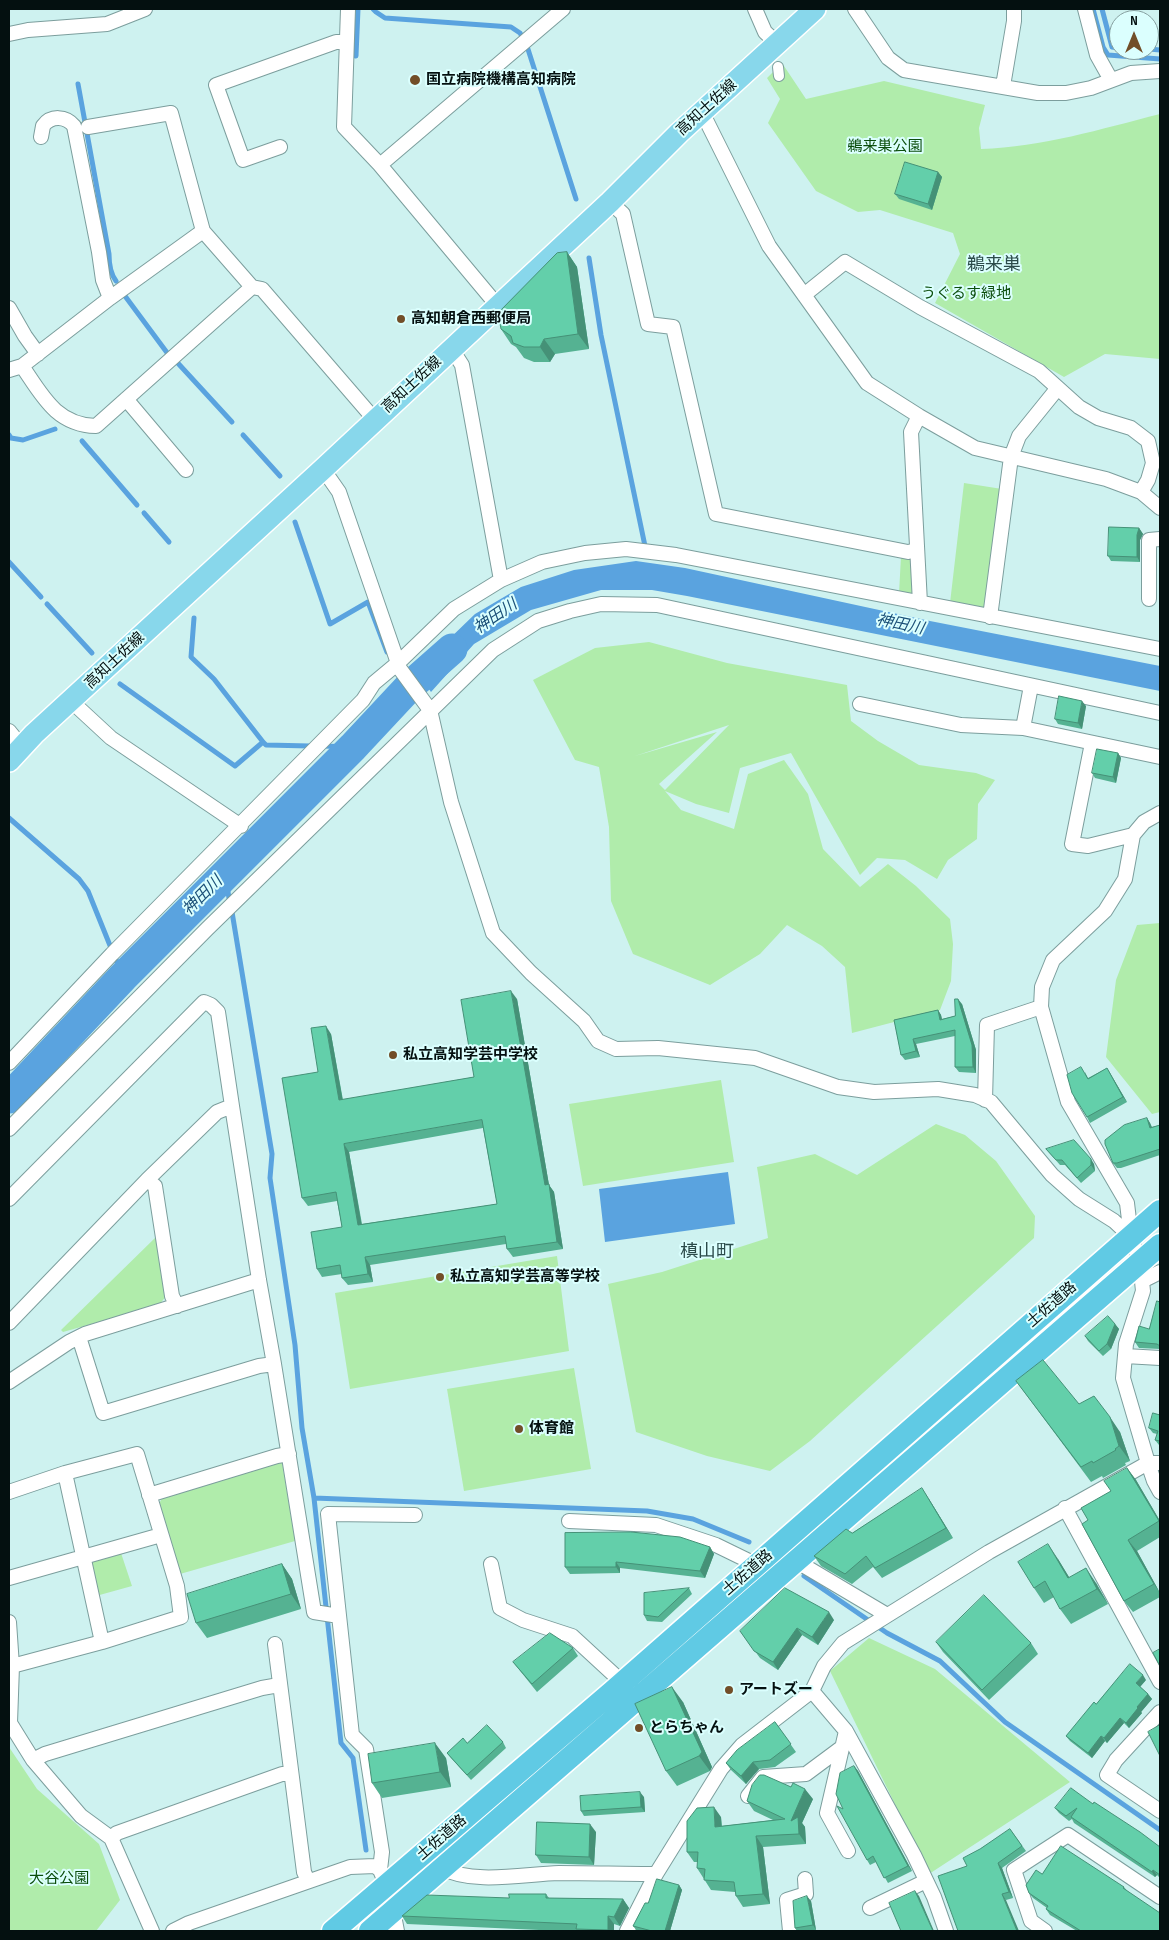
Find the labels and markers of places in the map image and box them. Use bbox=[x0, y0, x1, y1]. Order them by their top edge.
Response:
place label: 国立病院機構高知病院 bbox=[426, 71, 576, 89]
marker: 国立病院機構高知病院 bbox=[408, 73, 422, 87]
place label: 高知朝倉西郵便局 bbox=[411, 310, 531, 328]
marker: 高知朝倉西郵便局 bbox=[395, 313, 407, 325]
place label: 私立高知学芸中学校 bbox=[403, 1046, 538, 1064]
marker: 私立高知学芸中学校 bbox=[387, 1049, 399, 1061]
place label: 私立高知学芸高等学校 bbox=[450, 1268, 600, 1286]
marker: 私立高知学芸高等学校 bbox=[434, 1271, 446, 1283]
place label: 体育館 bbox=[529, 1420, 574, 1438]
marker: 体育館 bbox=[513, 1423, 525, 1435]
place label: アートズー bbox=[739, 1681, 813, 1699]
marker: アートズー bbox=[723, 1684, 735, 1696]
place label: とらちゃん bbox=[649, 1719, 724, 1737]
marker: とらちゃん bbox=[633, 1722, 645, 1734]

